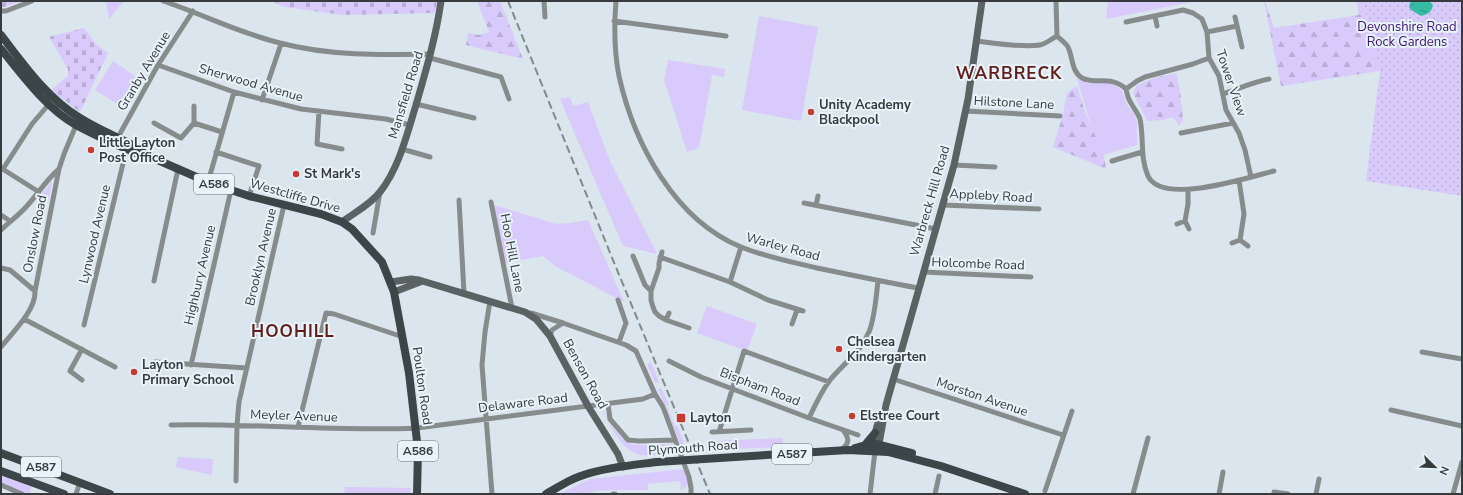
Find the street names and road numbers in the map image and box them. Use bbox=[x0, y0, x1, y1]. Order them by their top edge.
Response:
street label: Granby Avenue bbox=[113, 28, 175, 114]
street label: Tower View bbox=[1211, 47, 1251, 119]
street label: Mansfield Road bbox=[384, 49, 428, 141]
street label: Sherwood Avenue bbox=[197, 59, 305, 107]
street label: Hilstone Lane bbox=[973, 92, 1055, 114]
street label: Warbreck Hill Road bbox=[906, 144, 954, 258]
road number: A586 bbox=[194, 174, 234, 194]
street label: Westcliffe Drive bbox=[248, 174, 342, 218]
street label: Lynwood Avenue bbox=[75, 183, 115, 285]
street label: Appleby Road bbox=[949, 185, 1033, 207]
street label: Onslow Road bbox=[19, 193, 51, 275]
street label: Brooklyn Avenue bbox=[241, 206, 281, 308]
street label: Hoo Hill Lane bbox=[496, 212, 528, 294]
street label: Highbury Avenue bbox=[180, 223, 220, 327]
street label: Warley Road bbox=[744, 228, 822, 266]
street label: Holcombe Road bbox=[931, 253, 1025, 275]
street label: Benson Road bbox=[558, 336, 612, 412]
street label: Poulton Road bbox=[408, 346, 436, 426]
street label: Bispham Road bbox=[717, 363, 803, 411]
street label: Morston Avenue bbox=[934, 373, 1030, 421]
street label: Delaware Road bbox=[477, 389, 569, 417]
street label: Meyler Avenue bbox=[250, 405, 338, 427]
street label: Plymouth Road bbox=[648, 436, 738, 460]
road number: A586 bbox=[398, 441, 438, 461]
road number: A587 bbox=[772, 444, 812, 464]
road number: A587 bbox=[21, 457, 61, 477]

